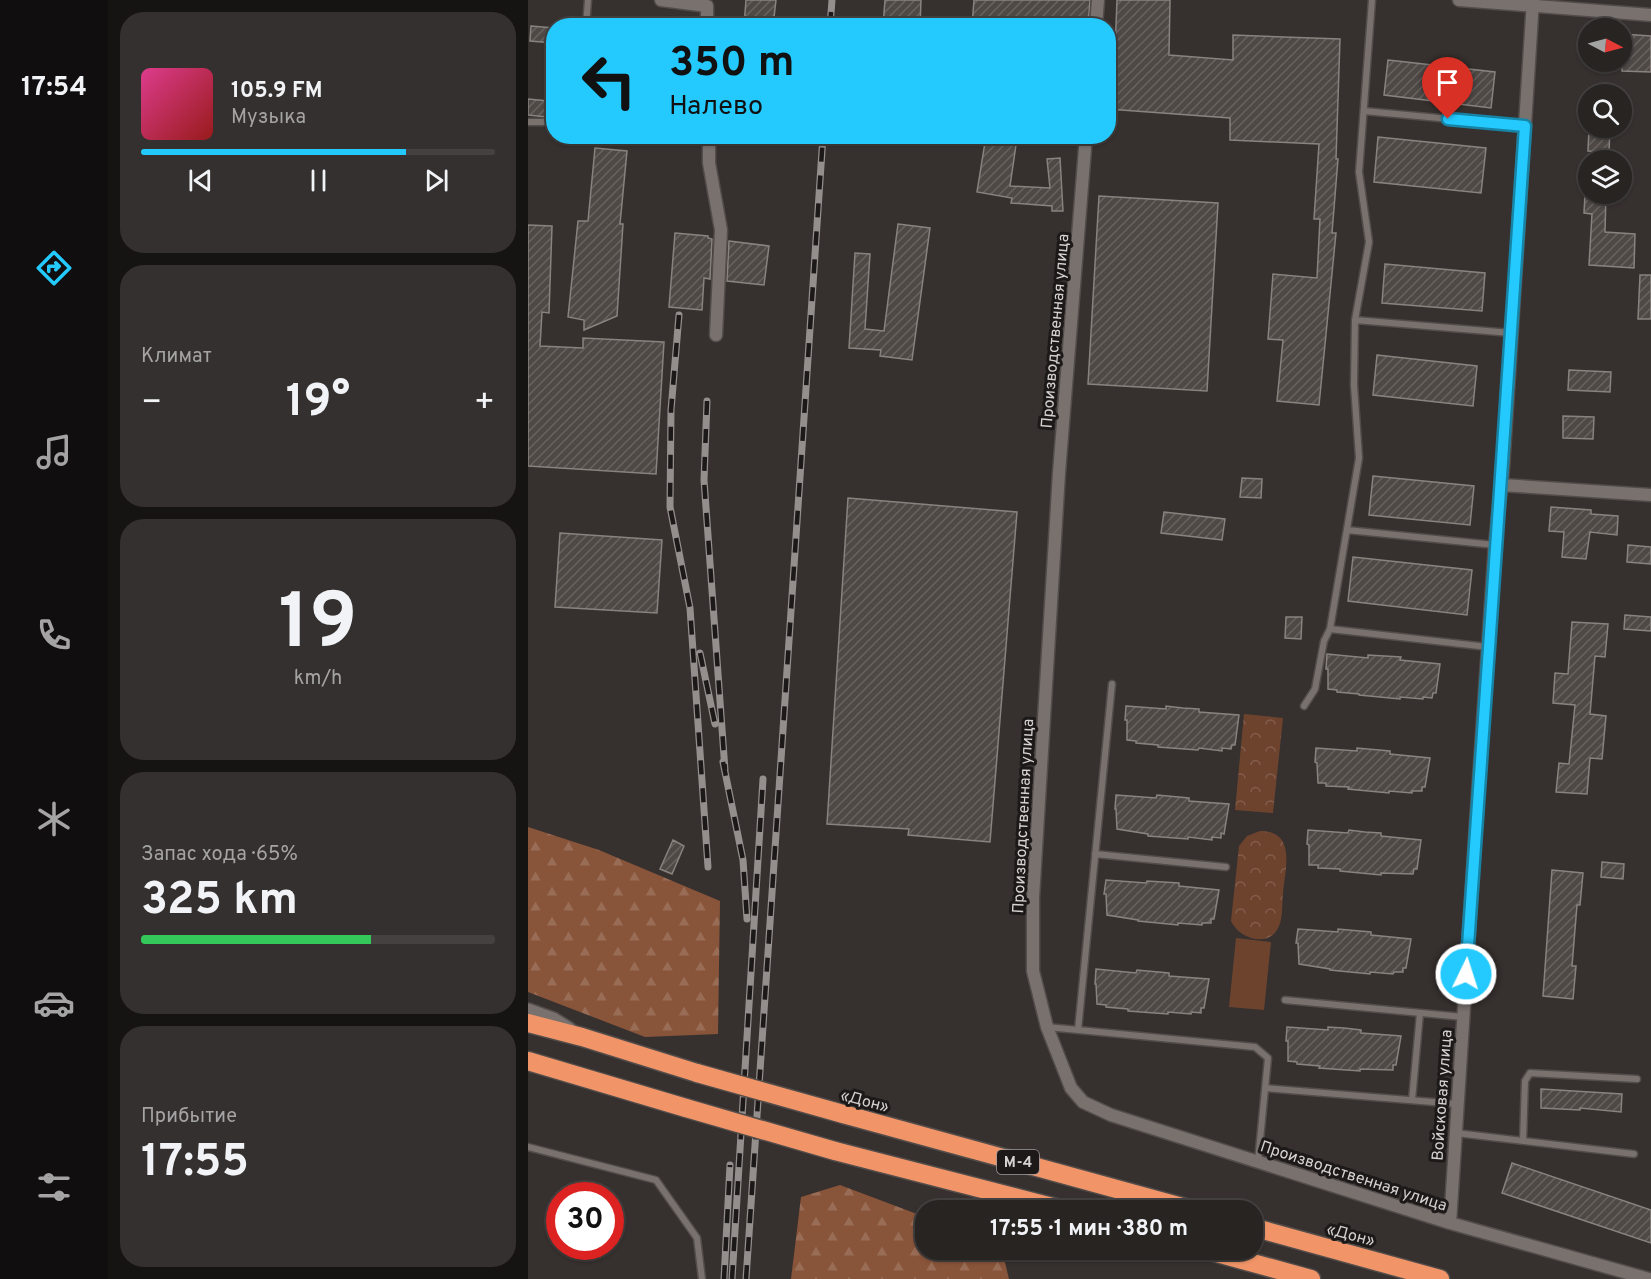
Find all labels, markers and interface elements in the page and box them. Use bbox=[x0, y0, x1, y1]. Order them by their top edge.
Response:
north arrow bbox=[1578, 18, 1632, 72]
map controls bbox=[1578, 18, 1632, 204]
text: 350 m bbox=[669, 38, 795, 91]
icon: left bbox=[570, 42, 648, 120]
pin bbox=[1422, 57, 1473, 119]
icon: arrive bbox=[1431, 66, 1464, 99]
text: 17:54 bbox=[21, 71, 87, 105]
text: 105.9 FM bbox=[231, 78, 323, 105]
button: search bbox=[1578, 84, 1632, 138]
text: Налево bbox=[669, 90, 763, 124]
text: Музыка bbox=[231, 105, 306, 131]
button: layers bbox=[1578, 150, 1632, 204]
icon: previous bbox=[184, 164, 217, 197]
icon: pause bbox=[302, 164, 335, 197]
icon: next bbox=[420, 164, 453, 197]
street label: Производственная улица bbox=[1038, 233, 1074, 429]
icon: directions bbox=[33, 247, 75, 289]
text: Климат bbox=[141, 344, 212, 370]
text: 19° bbox=[286, 375, 350, 432]
text: − bbox=[141, 383, 162, 425]
text: + bbox=[474, 383, 495, 425]
icon: music bbox=[33, 431, 75, 473]
text: 19 bbox=[278, 577, 358, 676]
icon: phone bbox=[33, 614, 75, 656]
text: km/h bbox=[294, 666, 342, 692]
street label: Производственная улица bbox=[1009, 718, 1039, 914]
icon: climate bbox=[33, 798, 75, 840]
text: Запас хода · 65% bbox=[141, 842, 298, 868]
text: 325 km bbox=[141, 873, 298, 930]
position arrow bbox=[1434, 942, 1498, 1006]
icon: car bbox=[33, 982, 75, 1024]
street label: Войсковая улица bbox=[1428, 1029, 1458, 1161]
street label: «Дон» bbox=[838, 1086, 891, 1118]
text: Прибытие bbox=[141, 1104, 237, 1130]
text: 17:55 bbox=[141, 1135, 249, 1192]
street label: Производственная улица bbox=[1257, 1137, 1449, 1217]
road number: М-4 bbox=[997, 1150, 1039, 1174]
icon: filters bbox=[33, 1166, 75, 1208]
speed limit sign: 30 bbox=[546, 1182, 624, 1260]
text: 17:55 · 1 мин · 380 m bbox=[990, 1216, 1188, 1243]
street label: «Дон» bbox=[1324, 1220, 1377, 1252]

